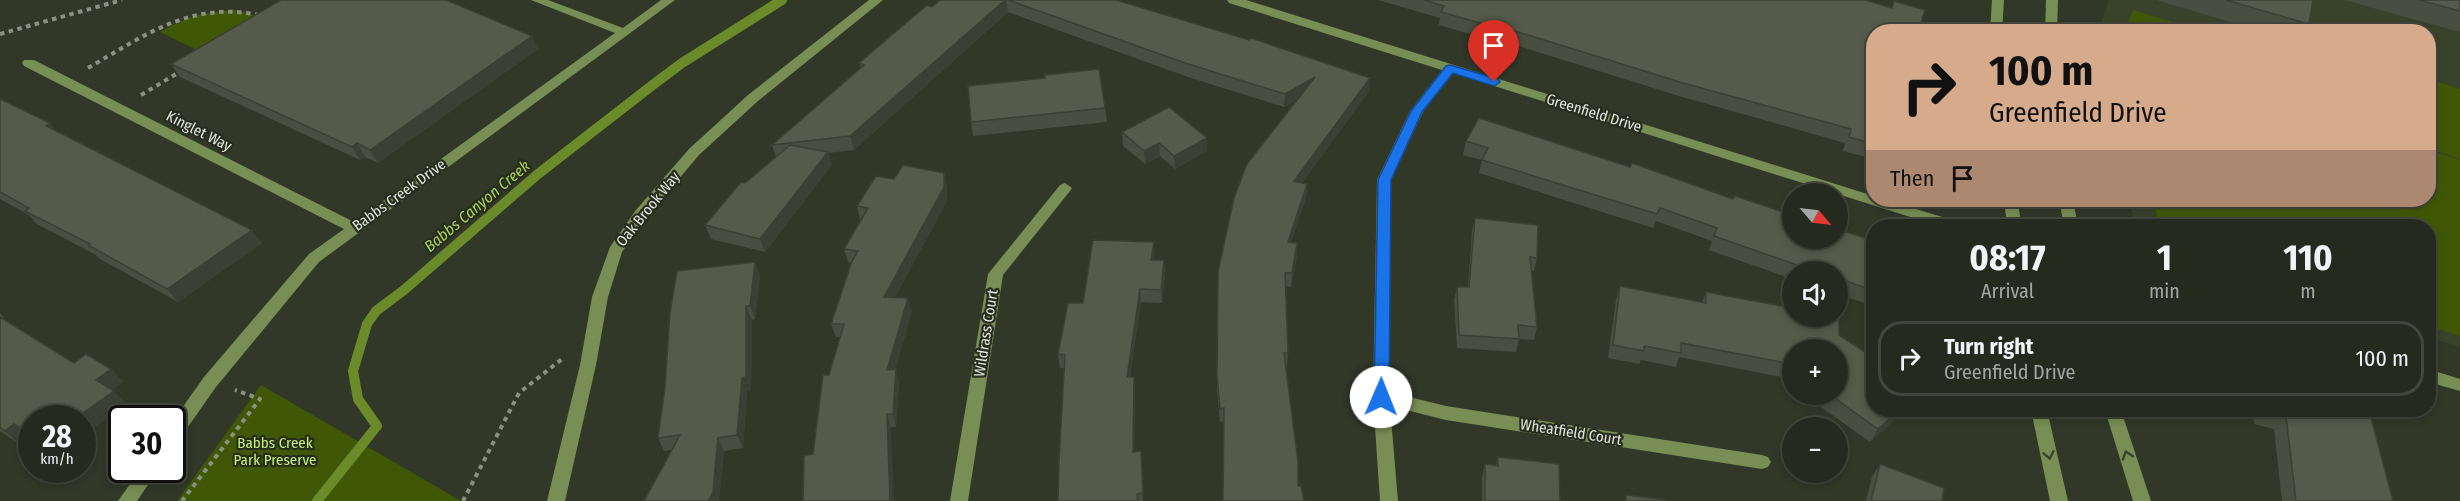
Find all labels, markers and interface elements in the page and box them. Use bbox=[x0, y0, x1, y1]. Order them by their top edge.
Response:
pin bbox=[1468, 20, 1519, 82]
icon: arrive bbox=[1477, 29, 1510, 62]
text: 100 m bbox=[1989, 46, 2093, 96]
icon: right bbox=[1890, 48, 1968, 126]
street label: Greenfield Drive bbox=[1544, 90, 1644, 136]
text: Greenfield Drive bbox=[1989, 97, 2166, 129]
street label: Kinglet Way bbox=[163, 107, 235, 155]
street label: Babbs Creek Drive bbox=[349, 155, 449, 235]
water label: Babbs Canyon Creek bbox=[420, 156, 534, 256]
icon: arrive bbox=[1946, 162, 1979, 195]
text: Then bbox=[1890, 165, 1934, 192]
street label: Oak Brook Way bbox=[612, 168, 684, 250]
north arrow bbox=[1782, 183, 1848, 249]
map controls bbox=[1782, 183, 1848, 483]
text: 08:17 bbox=[1969, 236, 2046, 280]
text: 1 bbox=[2157, 236, 2172, 280]
text: 110 bbox=[2283, 236, 2333, 280]
button: sound bbox=[1782, 261, 1848, 327]
text: Arrival bbox=[1981, 279, 2034, 303]
text: min bbox=[2149, 279, 2180, 303]
text: m bbox=[2300, 279, 2316, 303]
street label: Wildrass Court bbox=[970, 288, 1002, 378]
text: Turn right bbox=[1944, 333, 2033, 360]
button: + bbox=[1782, 339, 1848, 405]
icon: right bbox=[1893, 342, 1926, 375]
text: 100 m bbox=[2355, 345, 2409, 372]
text: Greenfield Drive bbox=[1944, 360, 2075, 384]
position arrow bbox=[1349, 365, 1413, 429]
speed limit sign: 30 bbox=[108, 405, 186, 483]
street label: Wheatfield Court bbox=[1519, 415, 1623, 449]
button: − bbox=[1782, 417, 1848, 483]
text: 28 bbox=[42, 419, 72, 455]
park label: Babbs Creek Park Preserve bbox=[233, 434, 317, 469]
text: km/h bbox=[40, 450, 74, 468]
one-way arrow bbox=[2042, 450, 2055, 460]
one-way arrow bbox=[2122, 450, 2134, 461]

